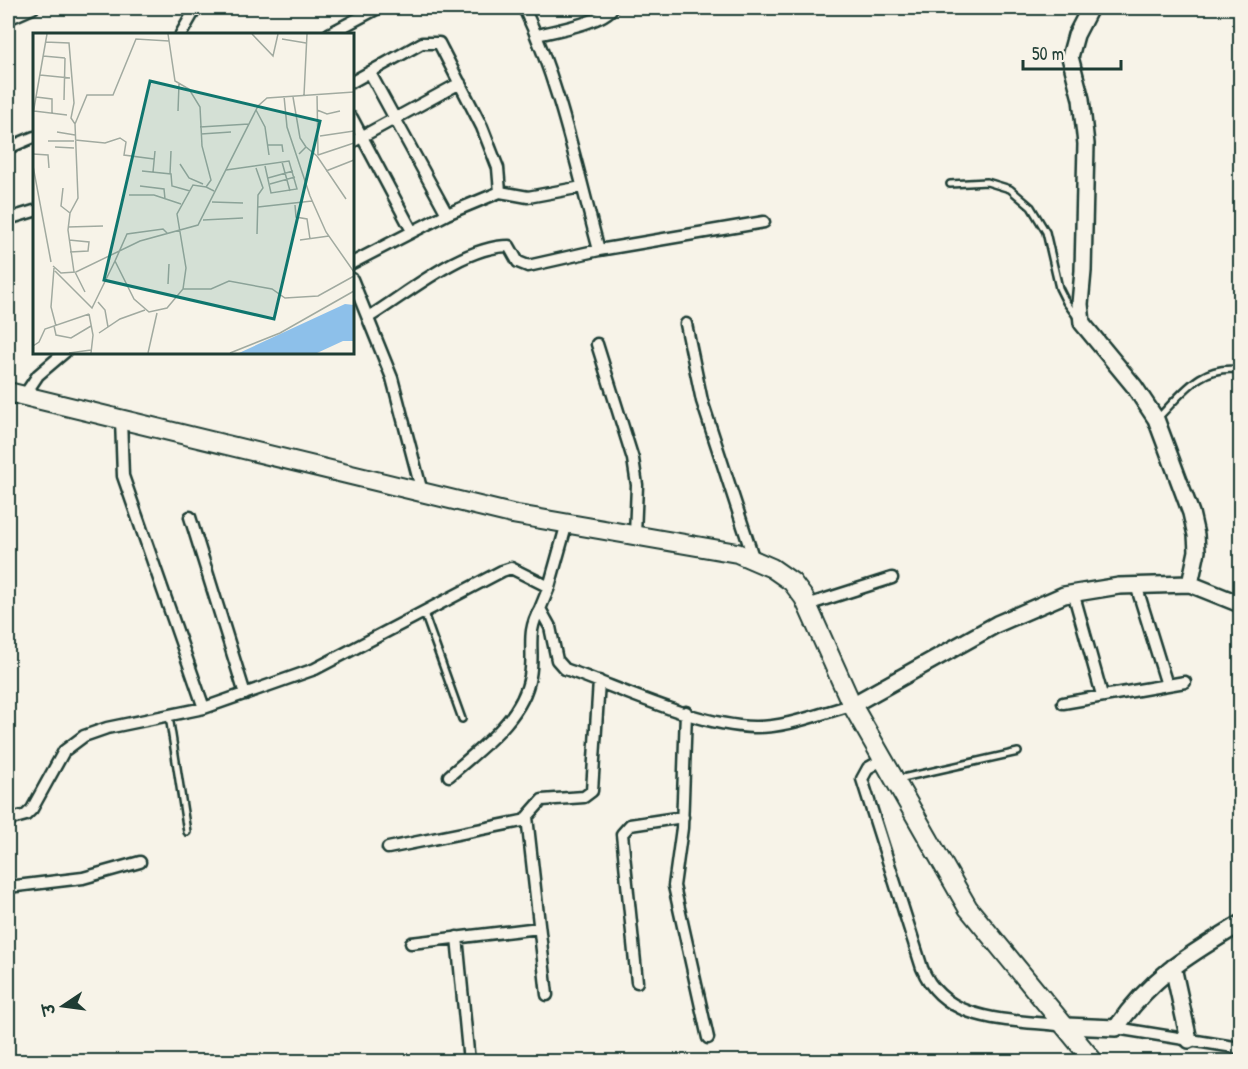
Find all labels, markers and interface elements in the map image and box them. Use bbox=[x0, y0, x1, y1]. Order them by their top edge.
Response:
inset map bbox=[33, 33, 354, 354]
scale bar bbox=[1023, 33, 1120, 71]
text: 50 m bbox=[1032, 41, 1064, 66]
north arrow bbox=[33, 976, 93, 1036]
text: उ bbox=[36, 1000, 61, 1019]

